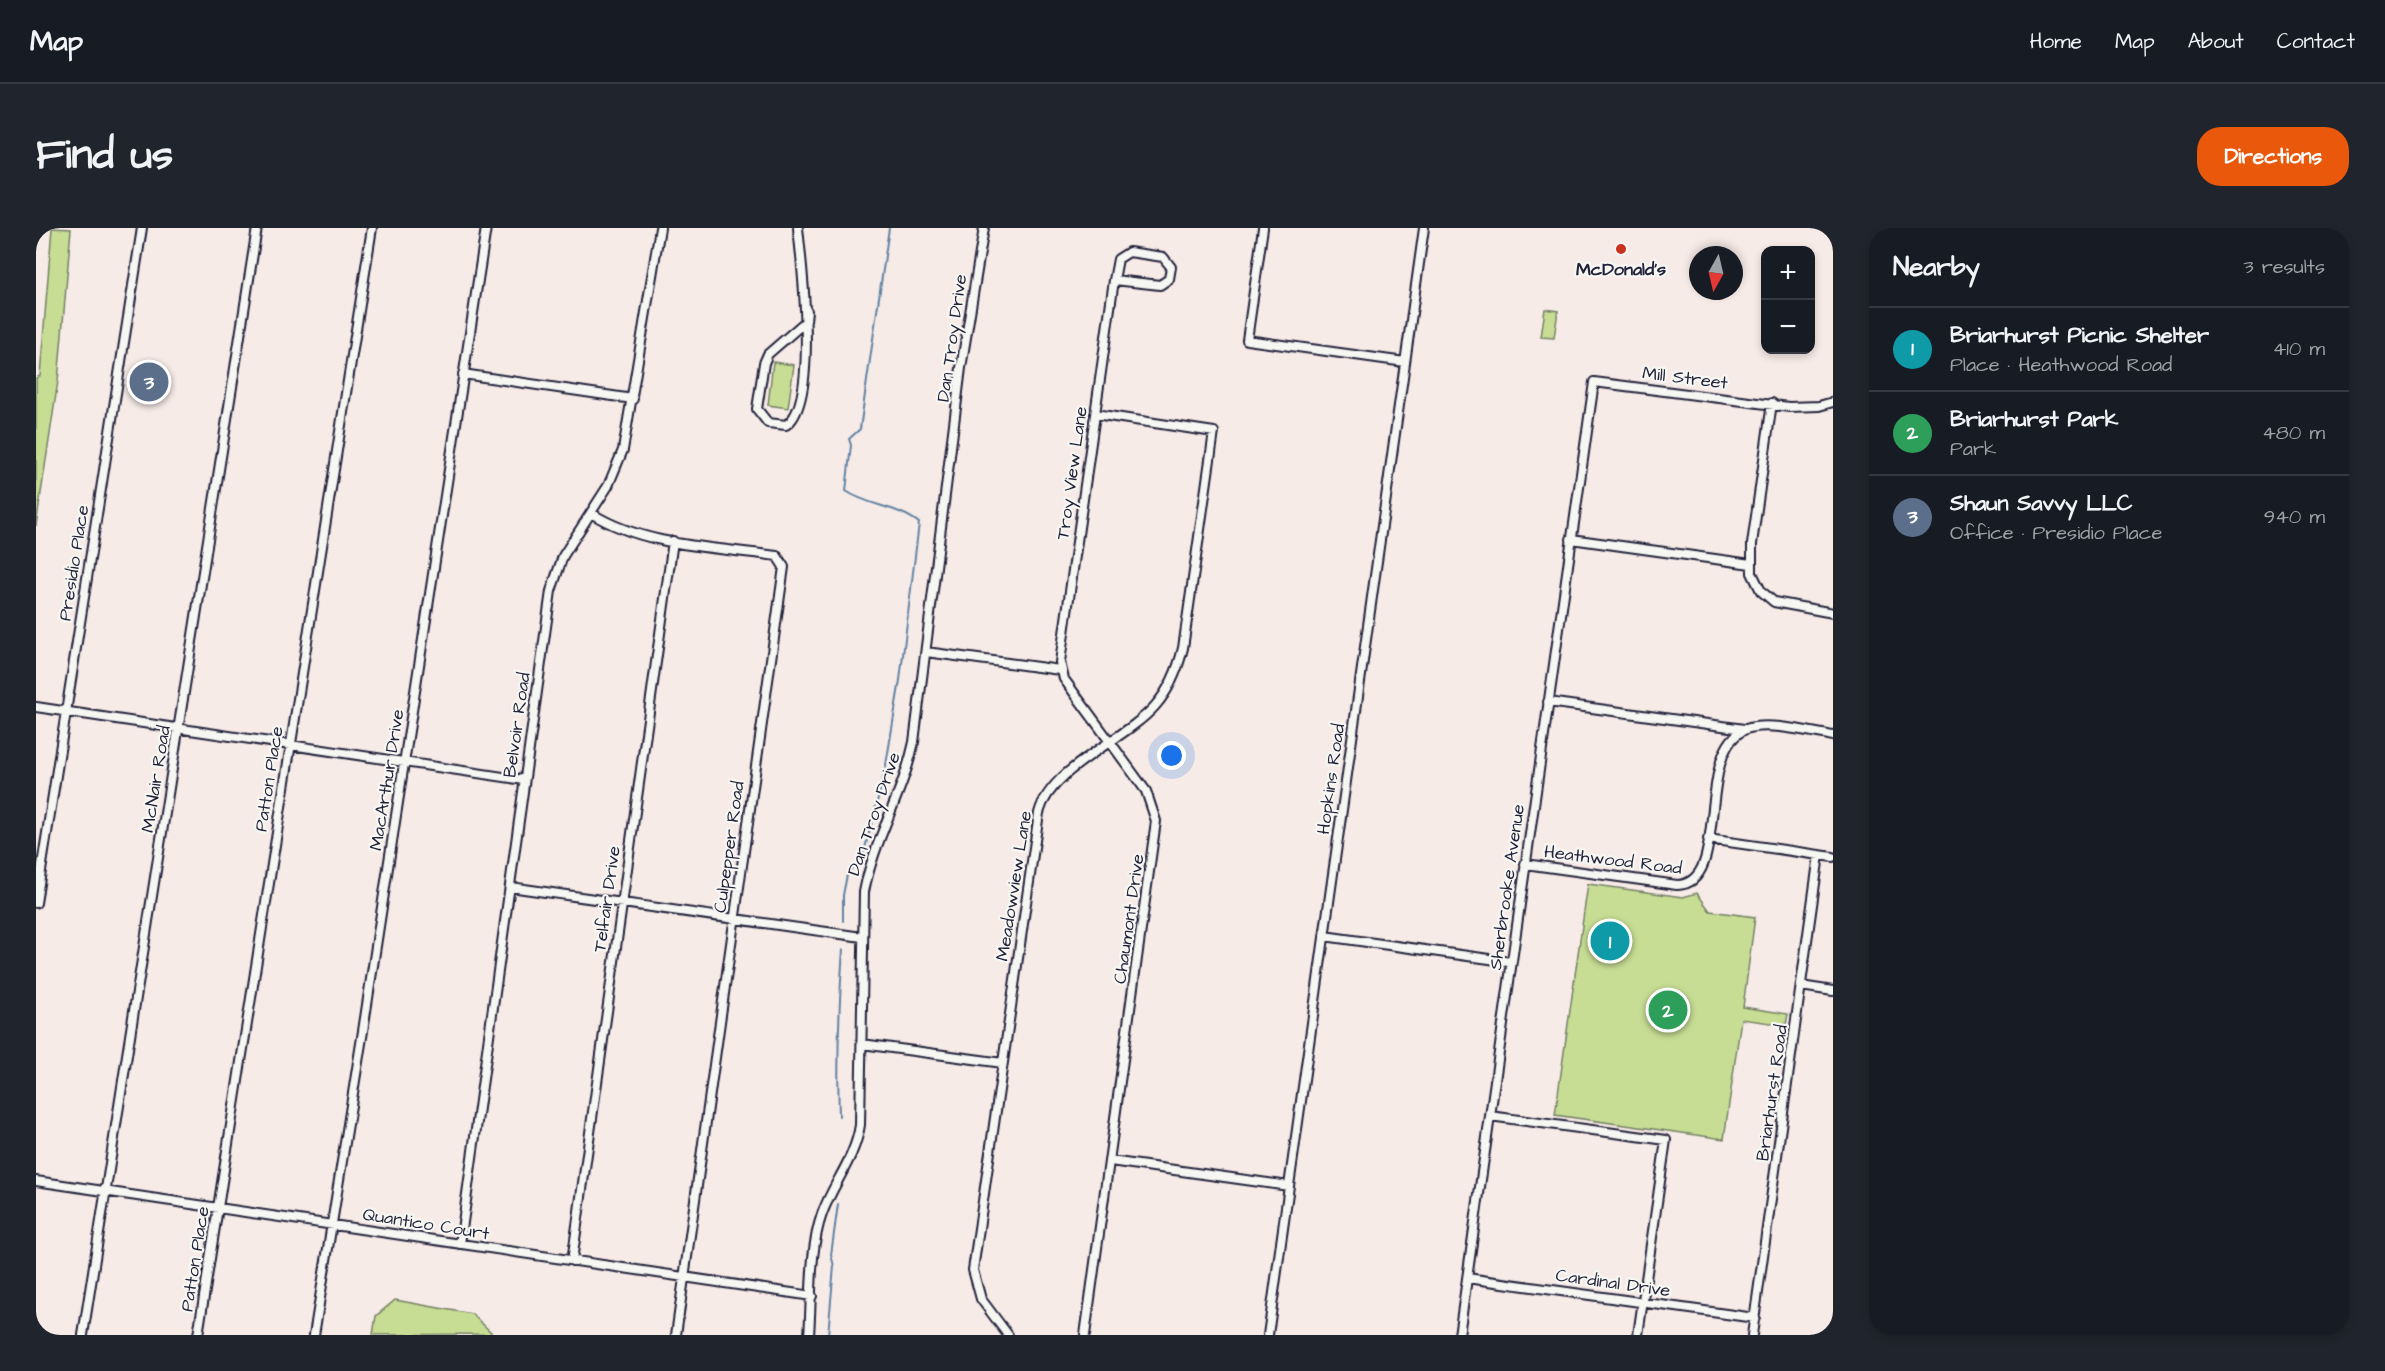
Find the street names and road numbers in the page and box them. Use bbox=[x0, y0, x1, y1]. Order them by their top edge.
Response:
street label: Dan Troy Drive bbox=[931, 272, 974, 404]
street label: Mill Street bbox=[1641, 360, 1730, 396]
street label: Troy View Lane bbox=[1050, 405, 1095, 541]
street label: Presidio Place bbox=[53, 503, 96, 623]
street label: Belvoir Road bbox=[497, 671, 537, 779]
street label: MacArthur Drive bbox=[363, 707, 411, 852]
street label: Hopkins Road bbox=[1311, 722, 1351, 836]
street label: McNair Road bbox=[135, 724, 177, 834]
street label: Patton Place bbox=[248, 724, 290, 833]
street label: Dan Troy Drive bbox=[841, 749, 908, 879]
street label: Culpepper Road bbox=[707, 780, 751, 914]
street label: Sherbrooke Avenue bbox=[1483, 802, 1531, 971]
street label: Meadowview Lane bbox=[990, 809, 1038, 963]
street label: Heathwood Road bbox=[1543, 839, 1683, 881]
street label: Telfair Drive bbox=[587, 844, 627, 954]
street label: Chaumont Drive bbox=[1108, 852, 1151, 986]
street label: Briarhurst Road bbox=[1750, 1023, 1794, 1163]
street label: Quantico Court bbox=[361, 1202, 492, 1246]
street label: Patton Place bbox=[174, 1204, 216, 1313]
street label: Cardinal Drive bbox=[1554, 1263, 1672, 1303]

